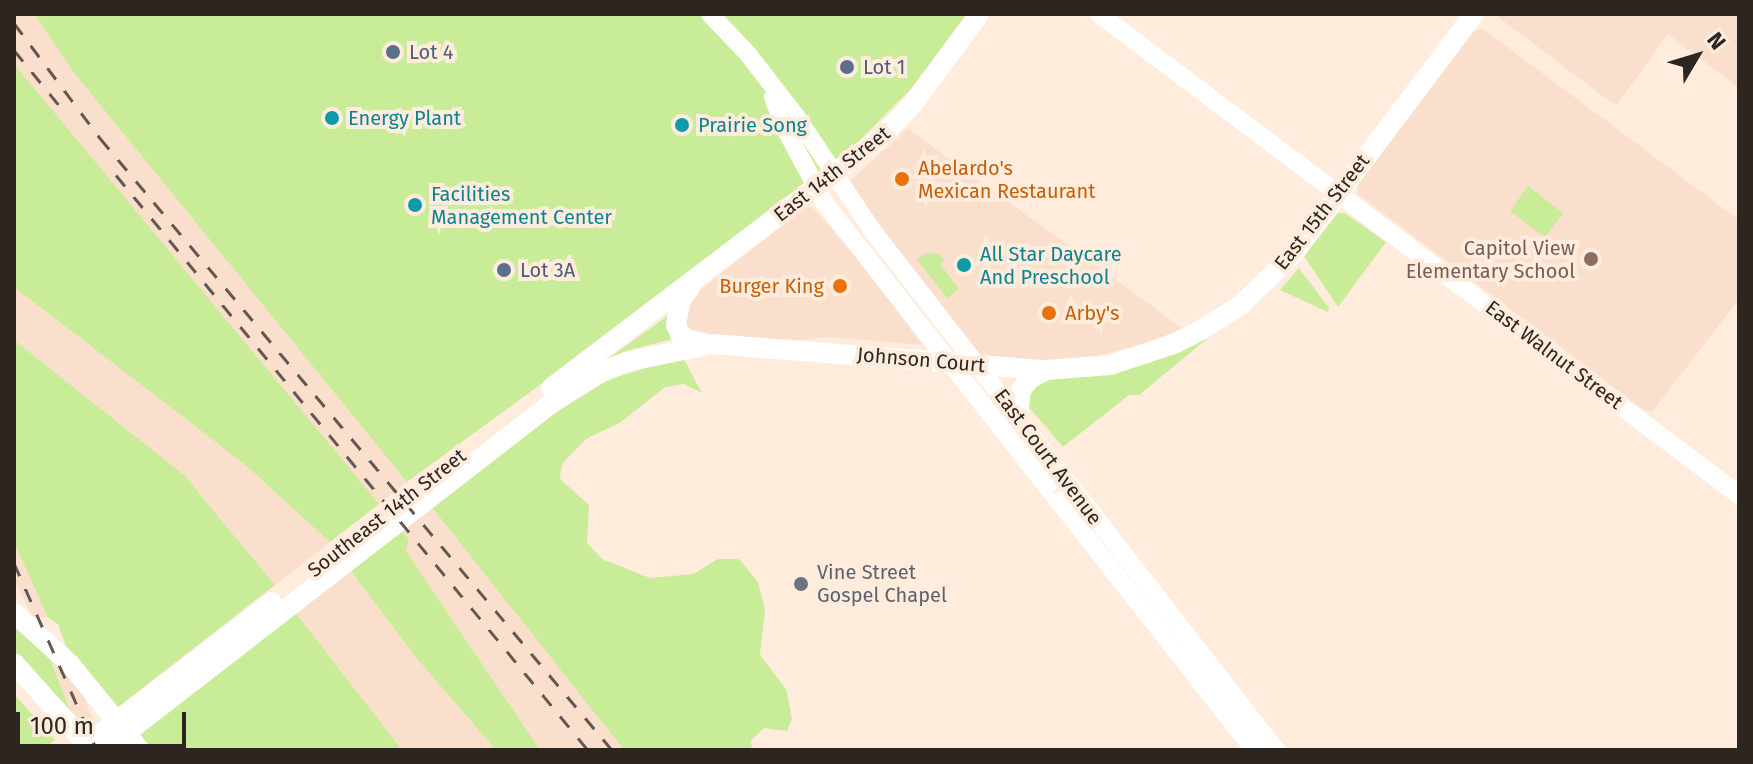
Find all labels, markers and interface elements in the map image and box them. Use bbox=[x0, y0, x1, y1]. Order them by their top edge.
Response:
north arrow bbox=[1657, 16, 1737, 96]
text: N bbox=[1701, 27, 1731, 55]
place label: Lot 4 bbox=[409, 40, 453, 64]
marker: Lot 4 bbox=[384, 43, 402, 61]
place label: Lot 1 bbox=[863, 55, 905, 79]
marker: Lot 1 bbox=[838, 58, 856, 76]
place label: Energy Plant bbox=[348, 106, 461, 130]
marker: Energy Plant bbox=[323, 109, 341, 127]
place label: Prairie Song bbox=[698, 113, 807, 137]
marker: Prairie Song bbox=[673, 116, 691, 134]
street label: East 14th Street bbox=[769, 121, 895, 227]
street label: East 15th Street bbox=[1269, 149, 1375, 275]
place label: Abelardo's Mexican Restaurant bbox=[918, 156, 1095, 203]
marker: Abelardo's Mexican Restaurant bbox=[893, 170, 911, 188]
place label: Facilities Management Center bbox=[431, 182, 612, 229]
marker: Facilities Management Center bbox=[406, 196, 424, 214]
place label: Capitol View Elementary School bbox=[1406, 236, 1575, 283]
place label: All Star Daycare And Preschool bbox=[980, 242, 1122, 289]
marker: Capitol View Elementary School bbox=[1582, 250, 1600, 268]
marker: All Star Daycare And Preschool bbox=[955, 256, 973, 274]
place label: Lot 3A bbox=[520, 258, 575, 282]
marker: Lot 3A bbox=[495, 261, 513, 279]
place label: Burger King bbox=[719, 274, 824, 298]
marker: Burger King bbox=[831, 277, 849, 295]
street label: East Walnut Street bbox=[1481, 296, 1627, 414]
place label: Arby's bbox=[1065, 301, 1119, 325]
marker: Arby's bbox=[1040, 304, 1058, 322]
street label: Johnson Court bbox=[856, 342, 986, 378]
street label: East Court Avenue bbox=[989, 384, 1107, 530]
street label: Southeast 14th Street bbox=[303, 444, 471, 582]
place label: Vine Street Gospel Chapel bbox=[817, 560, 947, 607]
marker: Vine Street Gospel Chapel bbox=[792, 575, 810, 593]
scale bar bbox=[20, 696, 190, 746]
text: 100 m bbox=[30, 712, 94, 740]

